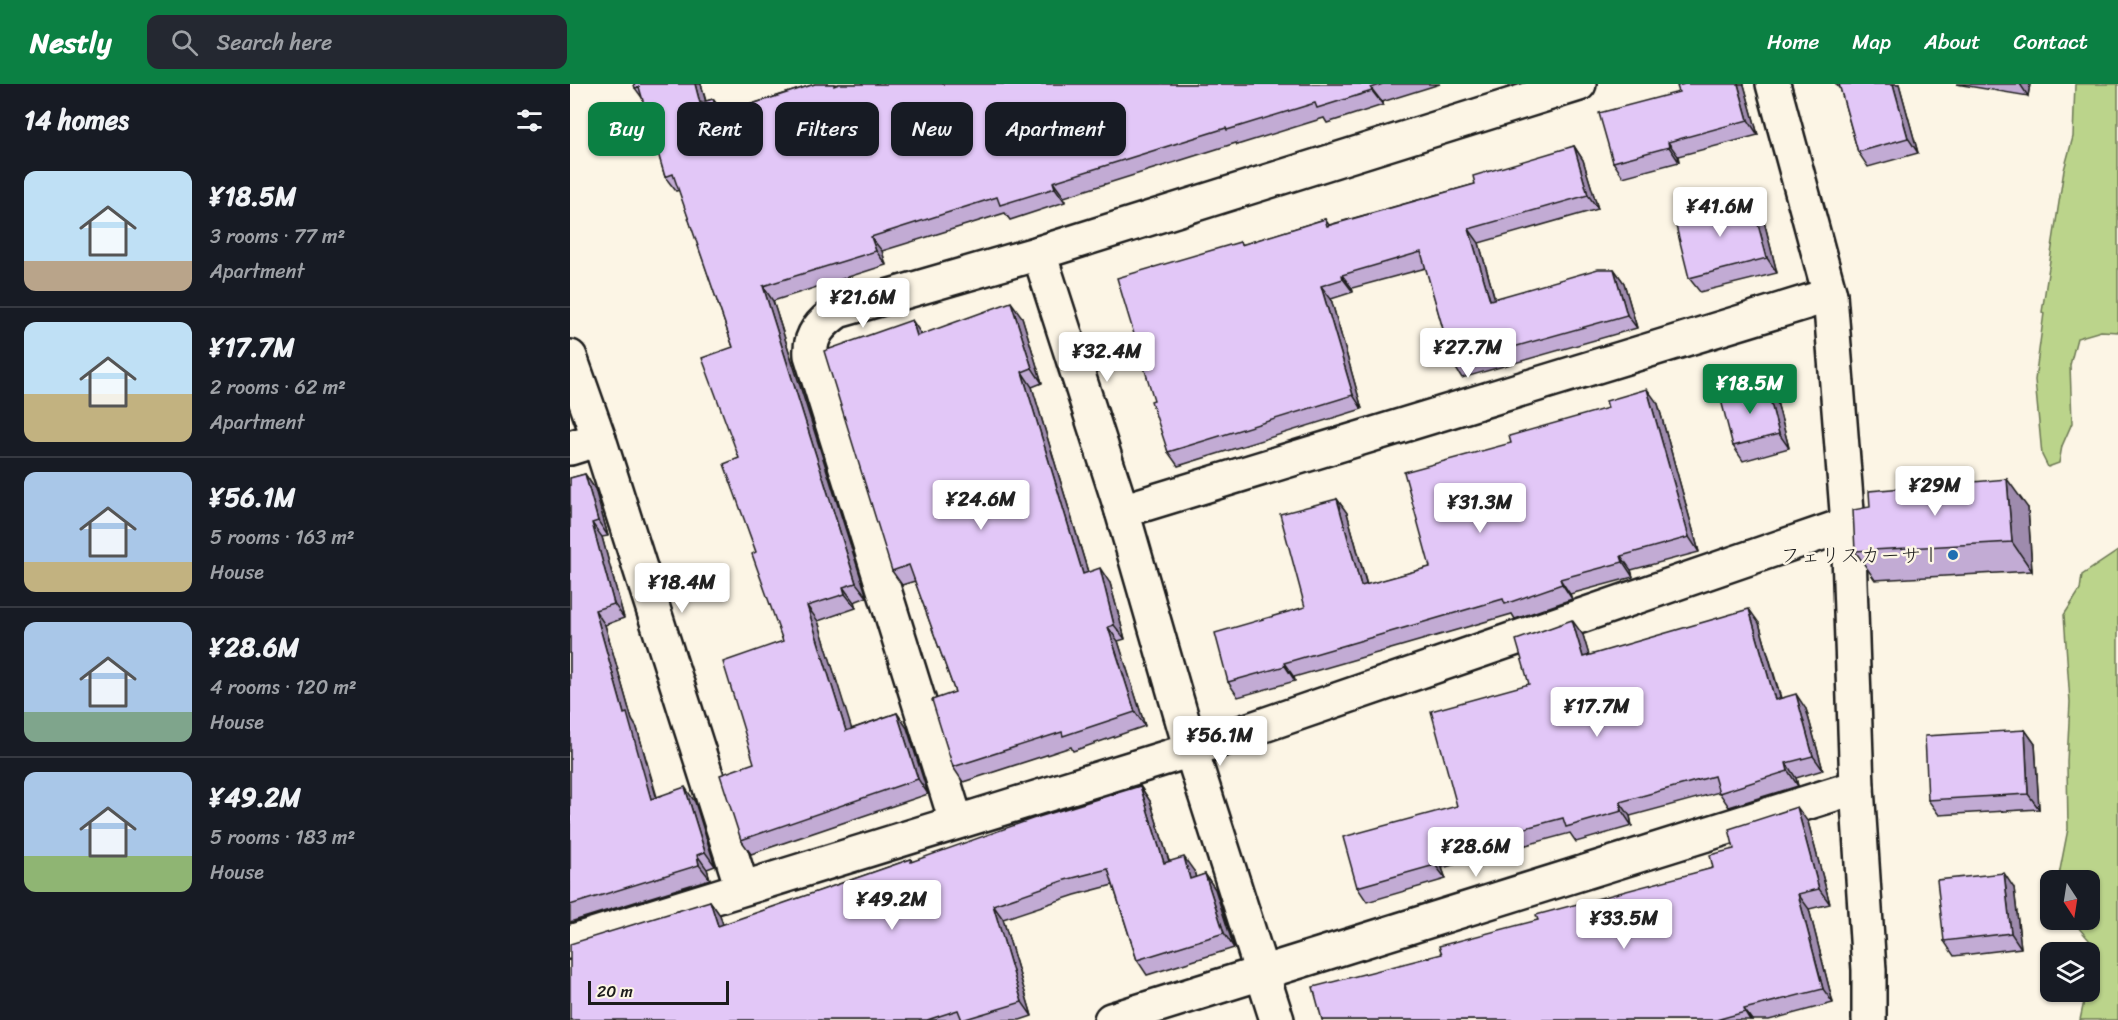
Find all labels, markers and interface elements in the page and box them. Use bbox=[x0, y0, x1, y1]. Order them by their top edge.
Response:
search box bbox=[147, 15, 567, 69]
text: Nestly bbox=[30, 18, 111, 67]
text: Search here bbox=[216, 23, 332, 62]
text: Home bbox=[1767, 23, 1819, 61]
text: Map bbox=[1852, 23, 1891, 61]
text: About bbox=[1924, 23, 1981, 61]
text: Contact bbox=[2014, 23, 2088, 61]
icon: search bbox=[168, 26, 201, 59]
text: 14 homes bbox=[24, 97, 129, 143]
chip: Buy bbox=[588, 102, 665, 156]
chip: Rent bbox=[677, 102, 763, 156]
chip: Filters bbox=[775, 102, 879, 156]
chip: New bbox=[891, 102, 973, 156]
chip: Apartment bbox=[985, 102, 1126, 156]
icon: filters bbox=[513, 104, 546, 137]
text: ¥18.5M bbox=[210, 173, 296, 219]
pin: ¥41.6M bbox=[1671, 187, 1769, 238]
text: ¥41.6M bbox=[1687, 189, 1753, 224]
icon: home bbox=[72, 195, 144, 267]
text: 3 rooms · 77 m² bbox=[210, 219, 345, 254]
text: Apartment bbox=[210, 254, 304, 289]
pin: ¥21.6M bbox=[814, 278, 912, 329]
text: ¥21.6M bbox=[831, 280, 895, 315]
text: ¥17.7M bbox=[210, 324, 294, 370]
pin: ¥27.7M bbox=[1419, 328, 1517, 379]
text: ¥27.7M bbox=[1434, 330, 1502, 365]
pin: ¥32.4M bbox=[1058, 332, 1156, 383]
text: ¥32.4M bbox=[1073, 334, 1141, 369]
icon: home bbox=[72, 346, 144, 418]
pin: ¥18.5M bbox=[1701, 364, 1799, 415]
text: ¥18.5M bbox=[1717, 366, 1783, 401]
text: 2 rooms · 62 m² bbox=[210, 370, 346, 405]
text: Apartment bbox=[210, 405, 304, 440]
pin: ¥29M bbox=[1899, 466, 1971, 517]
text: ¥29M bbox=[1909, 468, 1961, 503]
text: ¥56.1M bbox=[210, 474, 295, 520]
pin: ¥24.6M bbox=[932, 480, 1030, 531]
text: ¥24.6M bbox=[947, 482, 1015, 517]
pin: ¥31.3M bbox=[1431, 483, 1529, 534]
text: ¥31.3M bbox=[1448, 485, 1512, 520]
icon: home bbox=[72, 496, 144, 568]
text: 5 rooms · 163 m² bbox=[210, 520, 355, 555]
place label: フェリスカーサⅠ bbox=[1780, 538, 1941, 573]
marker: フェリスカーサⅠ bbox=[1946, 548, 1960, 562]
text: House bbox=[210, 555, 264, 590]
pin: ¥18.4M bbox=[633, 563, 731, 614]
text: ¥18.4M bbox=[649, 565, 715, 600]
text: ¥28.6M bbox=[210, 624, 299, 670]
icon: home bbox=[72, 646, 144, 718]
text: 4 rooms · 120 m² bbox=[210, 670, 357, 705]
pin: ¥17.7M bbox=[1548, 687, 1646, 738]
text: ¥17.7M bbox=[1565, 689, 1629, 724]
text: House bbox=[210, 705, 264, 740]
pin: ¥56.1M bbox=[1171, 716, 1269, 767]
text: ¥56.1M bbox=[1187, 718, 1253, 753]
text: ¥49.2M bbox=[210, 774, 301, 820]
icon: home bbox=[72, 796, 144, 868]
text: 5 rooms · 183 m² bbox=[210, 820, 355, 855]
pin: ¥28.6M bbox=[1427, 827, 1525, 878]
text: ¥28.6M bbox=[1442, 829, 1510, 864]
text: House bbox=[210, 855, 264, 890]
north arrow bbox=[2040, 870, 2100, 930]
map controls bbox=[2040, 870, 2100, 1002]
pin: ¥49.2M bbox=[843, 880, 941, 931]
text: ¥49.2M bbox=[857, 882, 927, 917]
pin: ¥33.5M bbox=[1575, 899, 1673, 950]
text: ¥33.5M bbox=[1590, 901, 1658, 936]
button: layers bbox=[2040, 942, 2100, 1002]
text: 20 m bbox=[597, 977, 633, 1006]
scale bar bbox=[588, 978, 729, 1006]

